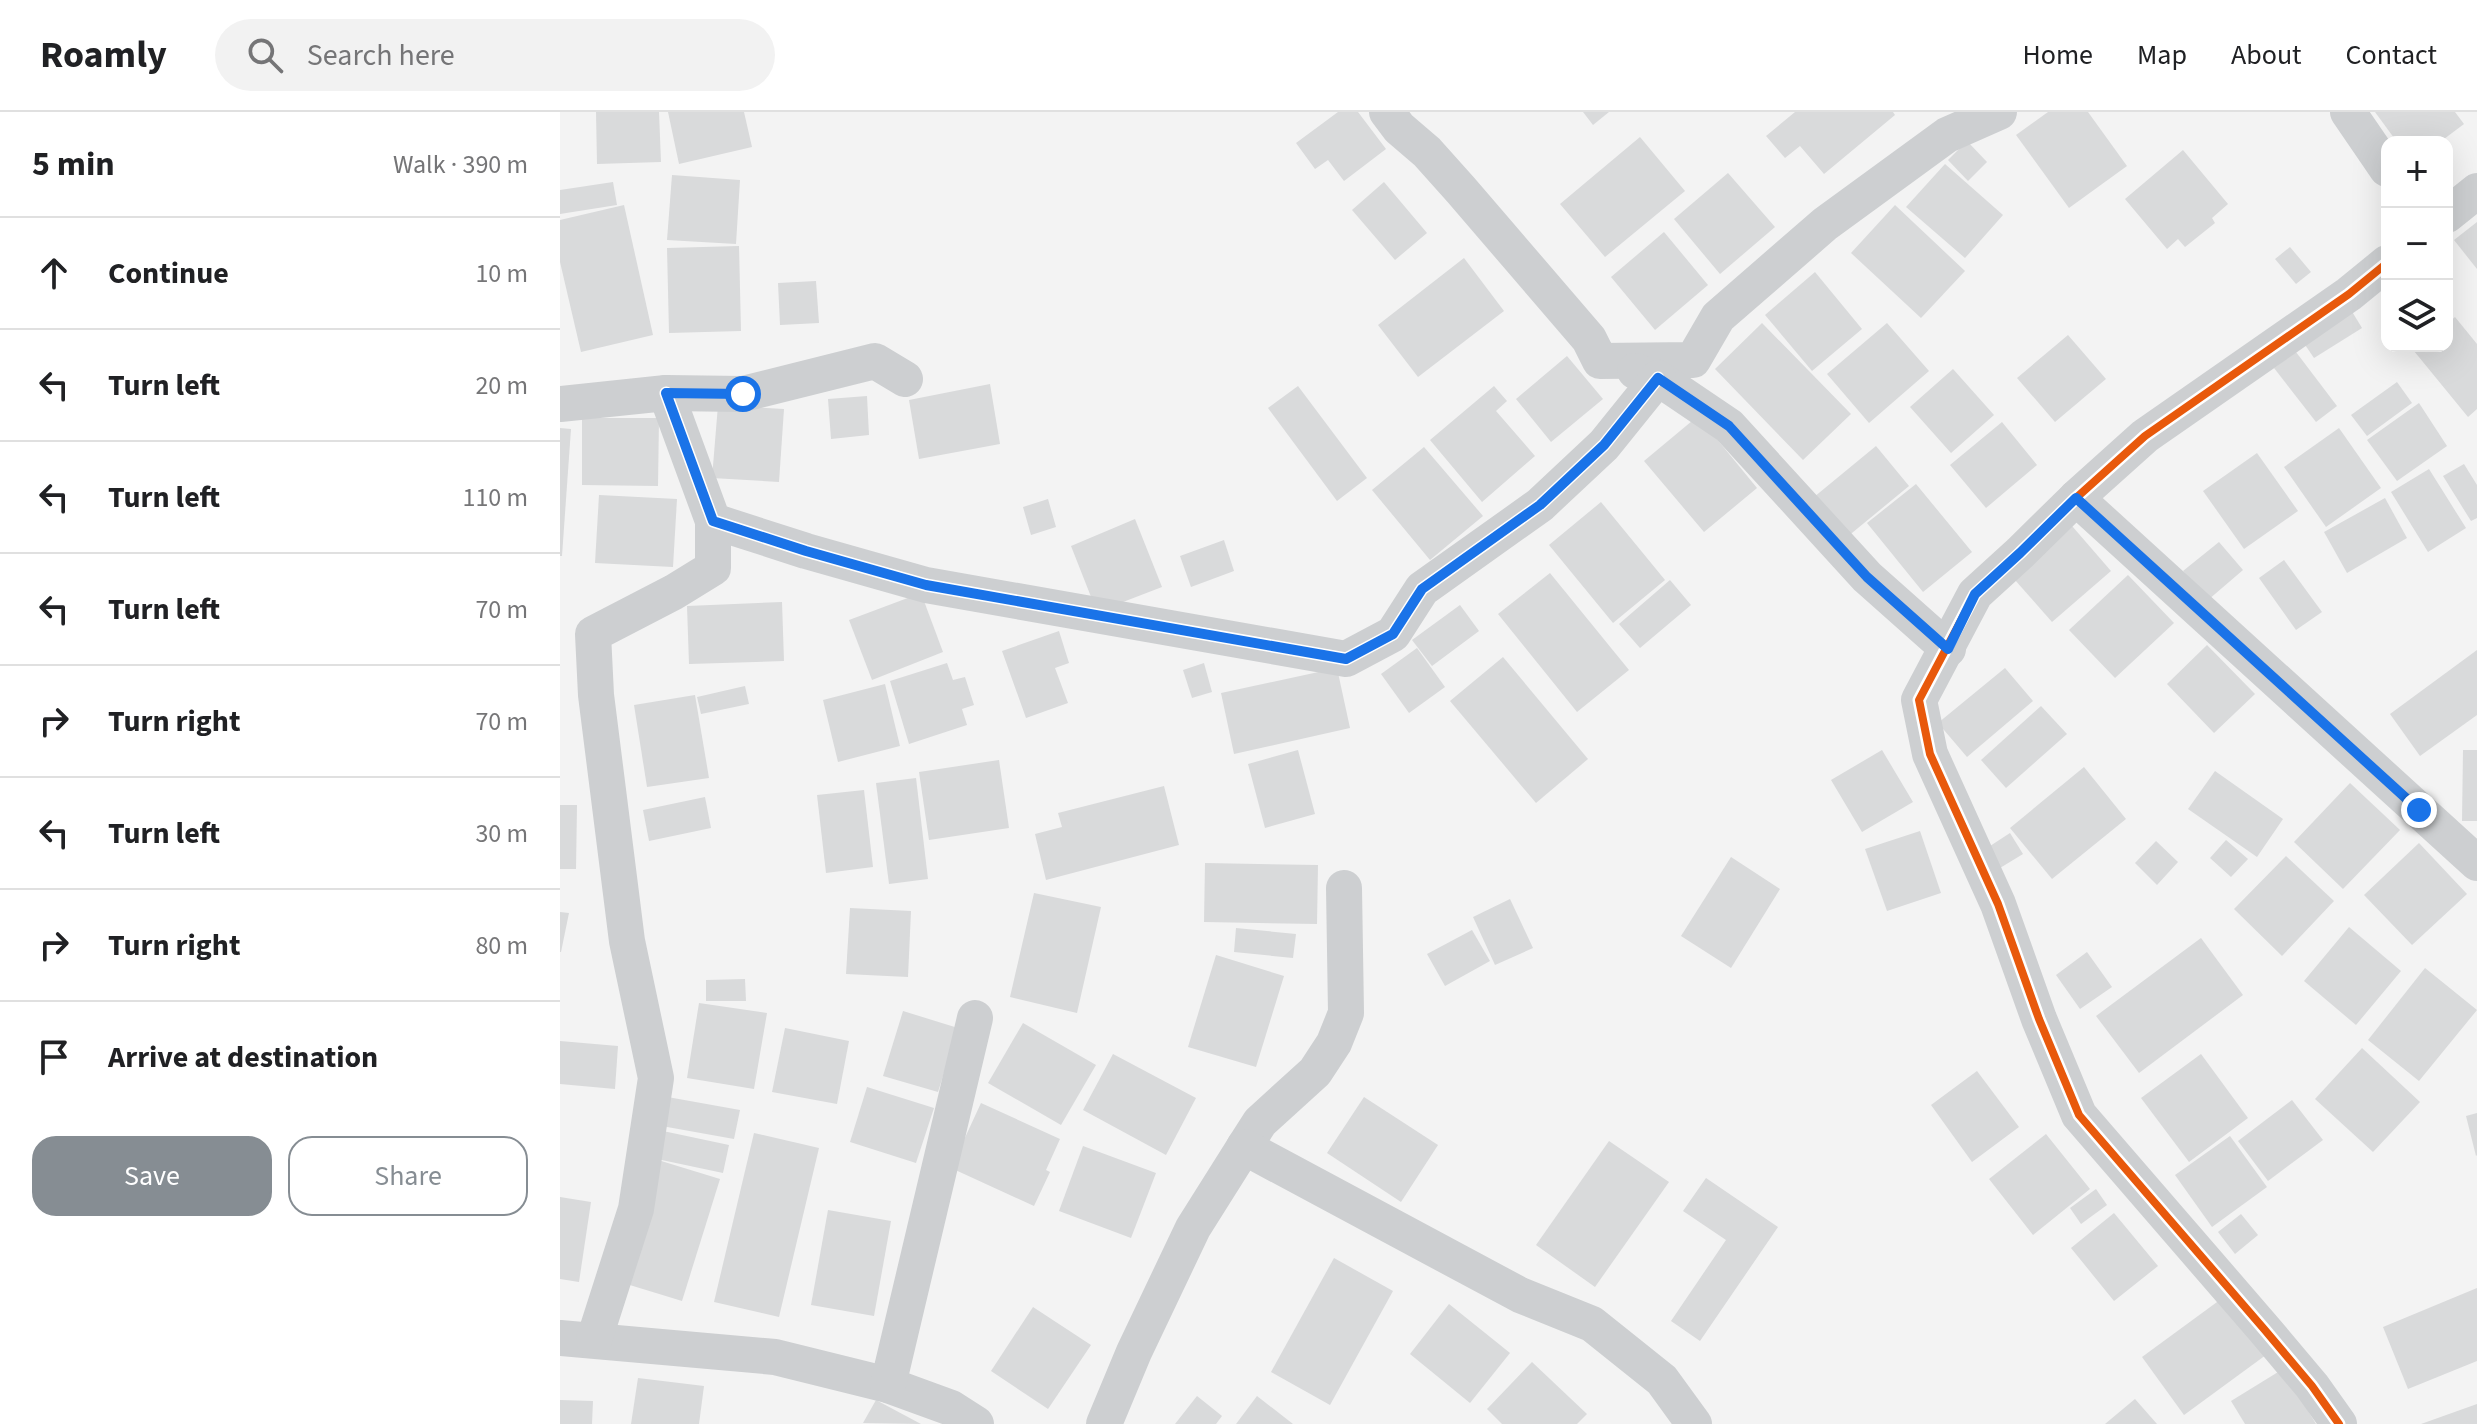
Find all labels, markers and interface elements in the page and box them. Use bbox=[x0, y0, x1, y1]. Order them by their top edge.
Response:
search box bbox=[215, 19, 775, 91]
text: Roamly bbox=[40, 28, 167, 82]
icon: search bbox=[243, 33, 287, 77]
text: Search here bbox=[307, 34, 455, 77]
text: Home bbox=[2022, 35, 2093, 75]
text: Map bbox=[2137, 35, 2187, 75]
text: About bbox=[2231, 35, 2302, 75]
text: Contact bbox=[2346, 35, 2437, 75]
map controls bbox=[2381, 136, 2453, 352]
button: + bbox=[2381, 136, 2453, 208]
text: 5 min bbox=[32, 140, 115, 189]
text: Walk · 390 m bbox=[393, 146, 528, 183]
button: − bbox=[2381, 208, 2453, 280]
icon: ahead bbox=[32, 251, 76, 295]
text: Continue bbox=[108, 252, 229, 295]
text: 10 m bbox=[475, 255, 528, 292]
button: layers bbox=[2381, 280, 2453, 352]
icon: left bbox=[32, 363, 76, 407]
text: Turn left bbox=[108, 364, 220, 407]
text: 20 m bbox=[475, 367, 528, 404]
route start bbox=[725, 376, 761, 412]
icon: left bbox=[32, 475, 76, 519]
text: Turn left bbox=[108, 476, 220, 519]
text: 110 m bbox=[462, 479, 528, 516]
icon: left bbox=[32, 587, 76, 631]
text: Turn left bbox=[108, 588, 220, 631]
text: 70 m bbox=[475, 591, 528, 628]
icon: right bbox=[32, 699, 76, 743]
text: Turn right bbox=[108, 700, 240, 743]
text: 70 m bbox=[475, 703, 528, 740]
route end bbox=[2401, 792, 2437, 828]
icon: left bbox=[32, 811, 76, 855]
text: Turn left bbox=[108, 812, 220, 855]
text: 30 m bbox=[475, 815, 528, 852]
icon: right bbox=[32, 923, 76, 967]
text: Turn right bbox=[108, 924, 240, 967]
text: 80 m bbox=[475, 927, 528, 964]
icon: arrive bbox=[32, 1035, 76, 1079]
text: Arrive at destination bbox=[108, 1036, 378, 1079]
button: Save bbox=[32, 1136, 272, 1216]
button: Share bbox=[288, 1136, 528, 1216]

